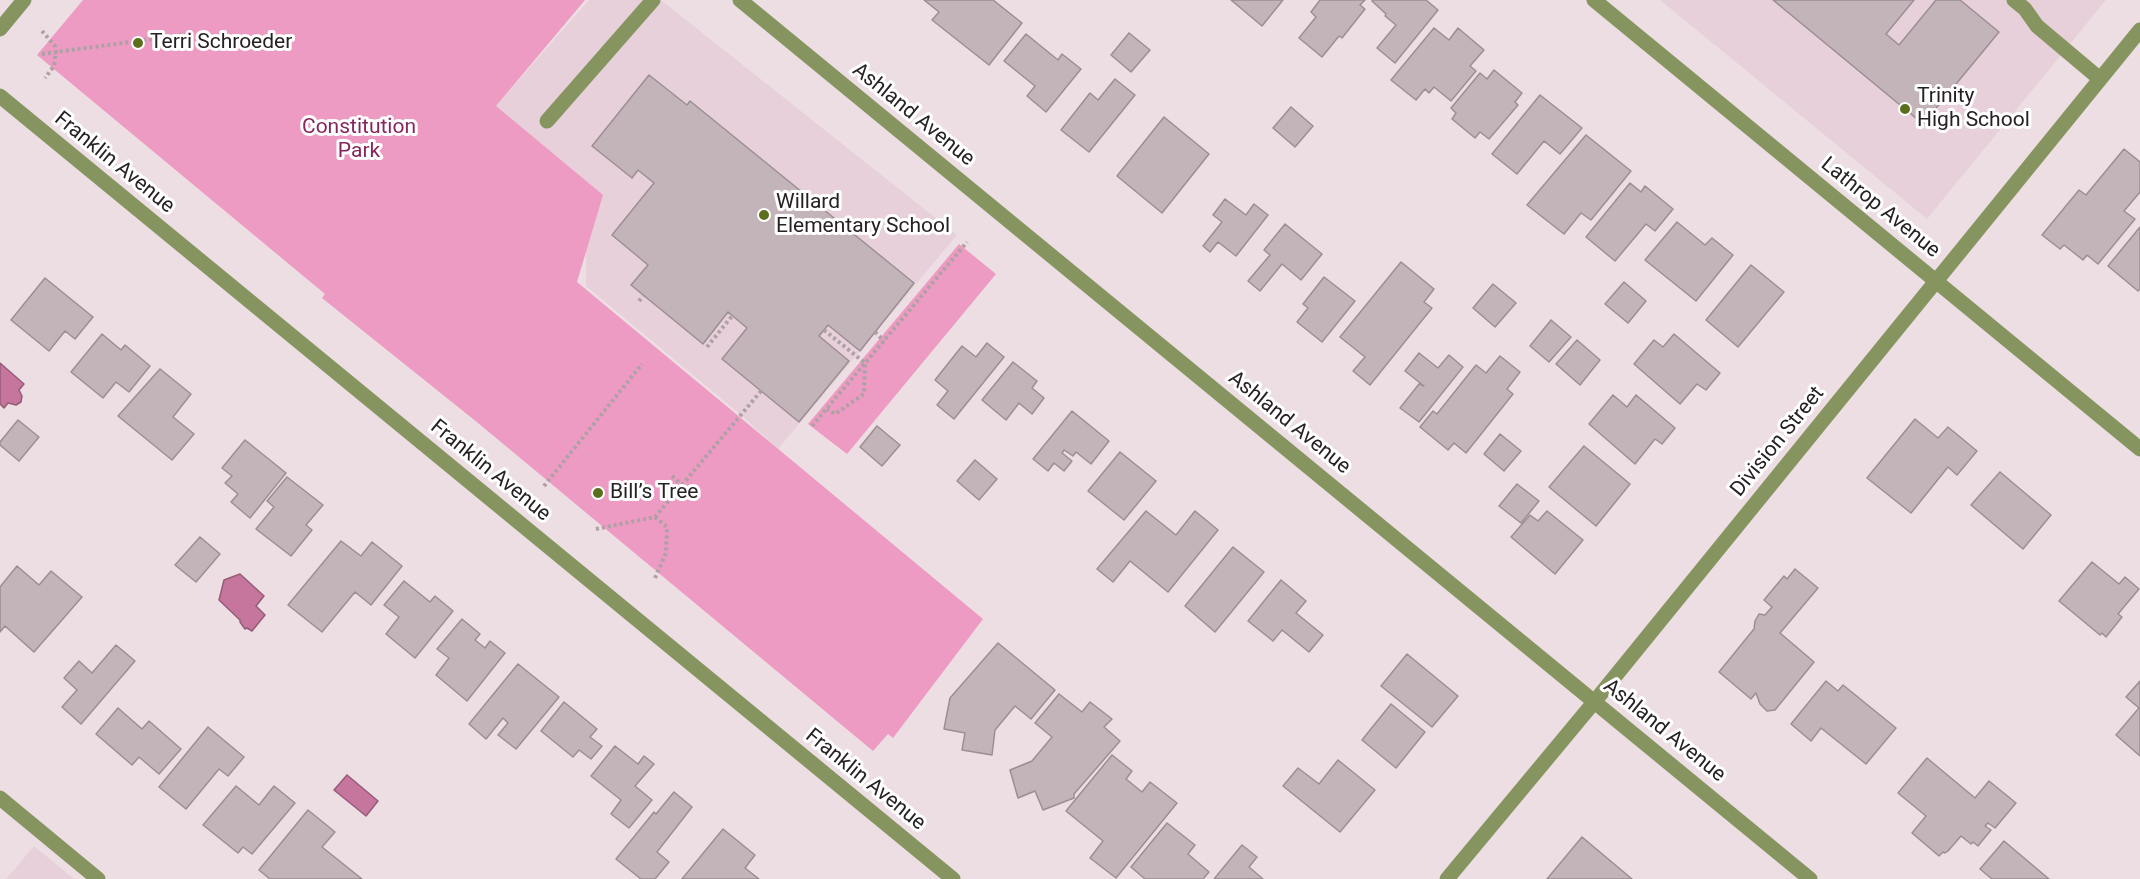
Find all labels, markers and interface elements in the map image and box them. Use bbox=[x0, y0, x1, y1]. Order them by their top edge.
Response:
place label: Terri Schroeder bbox=[150, 30, 292, 56]
marker: Terri Schroeder bbox=[131, 36, 145, 50]
street label: Ashland Avenue bbox=[847, 58, 979, 172]
place label: Trinity High School bbox=[1917, 84, 2030, 134]
marker: Trinity High School bbox=[1898, 102, 1912, 116]
street label: Franklin Avenue bbox=[49, 107, 179, 219]
park label: Constitution Park bbox=[302, 115, 416, 165]
street label: Lathrop Avenue bbox=[1815, 152, 1945, 264]
place label: Willard Elementary School bbox=[776, 190, 950, 240]
marker: Willard Elementary School bbox=[757, 208, 771, 222]
street label: Ashland Avenue bbox=[1223, 366, 1355, 480]
street label: Division Street bbox=[1726, 382, 1830, 502]
street label: Franklin Avenue bbox=[425, 415, 555, 527]
place label: Bill’s Tree bbox=[610, 480, 698, 506]
marker: Bill’s Tree bbox=[591, 486, 605, 500]
street label: Ashland Avenue bbox=[1598, 674, 1730, 788]
street label: Franklin Avenue bbox=[800, 724, 930, 836]

